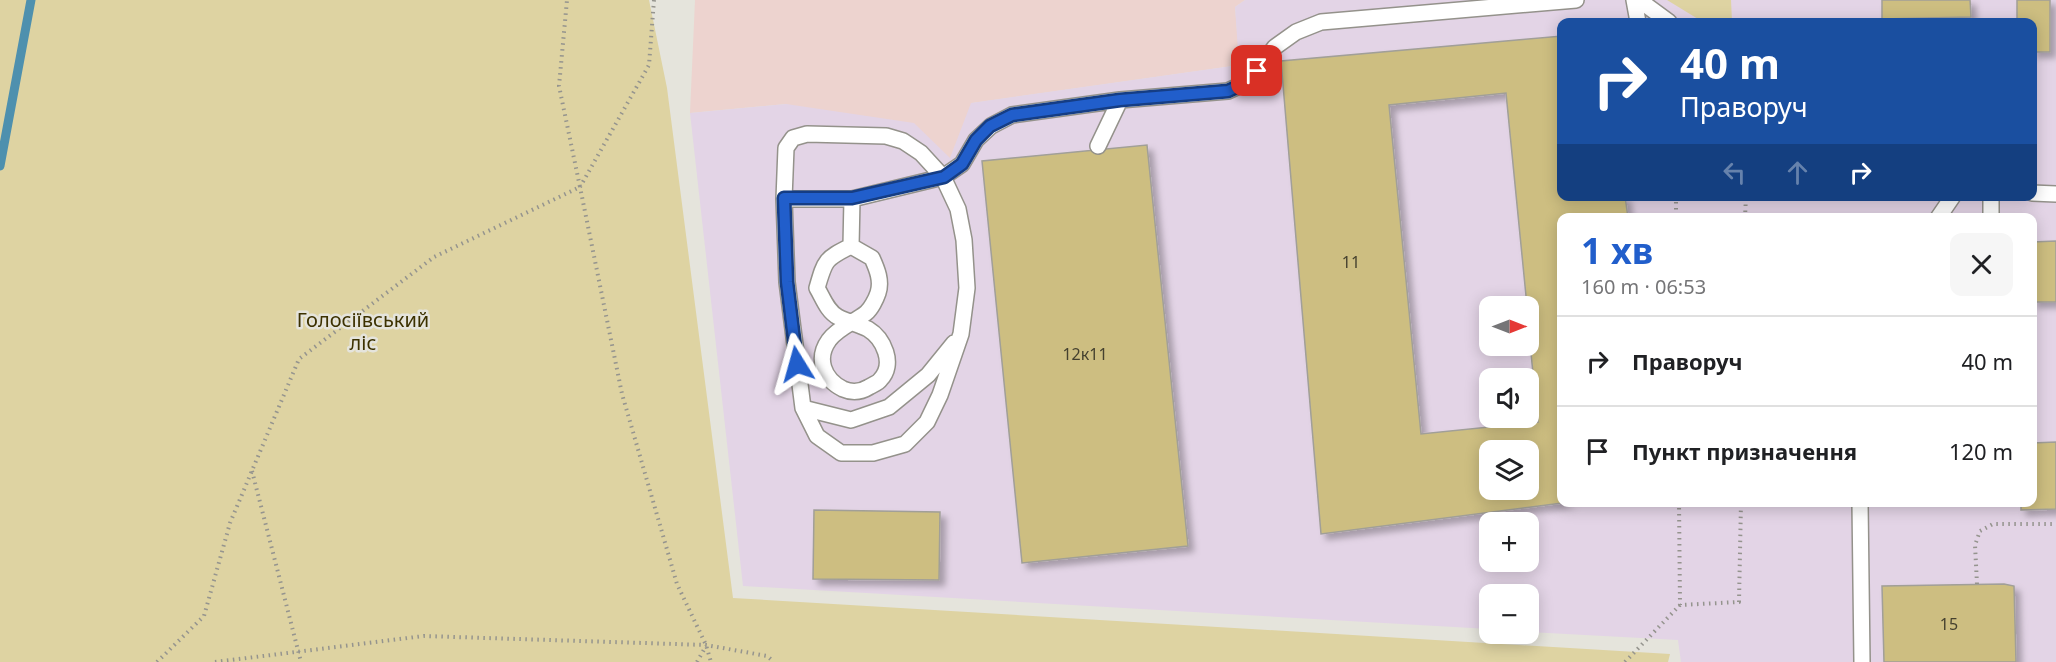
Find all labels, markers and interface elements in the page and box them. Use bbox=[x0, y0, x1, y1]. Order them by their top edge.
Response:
text: 40 m bbox=[1680, 34, 1780, 91]
icon: right bbox=[1581, 42, 1659, 120]
pin bbox=[1231, 45, 1282, 96]
icon: arrive bbox=[1240, 54, 1273, 87]
text: Праворуч bbox=[1680, 88, 1808, 125]
icon: left bbox=[1718, 156, 1751, 189]
icon: ahead bbox=[1781, 156, 1814, 189]
icon: right bbox=[1844, 156, 1877, 189]
text: 1 хв bbox=[1581, 226, 1653, 275]
button: close bbox=[1950, 233, 2013, 296]
house number: 11 bbox=[1342, 251, 1360, 273]
text: 160 m · 06:53 bbox=[1581, 273, 1706, 300]
north arrow bbox=[1479, 296, 1539, 356]
map controls bbox=[1479, 296, 1539, 644]
park label: Голосіївський ліс bbox=[297, 306, 429, 356]
position arrow bbox=[765, 332, 829, 396]
house number: 12к11 bbox=[1062, 343, 1108, 365]
icon: right bbox=[1581, 345, 1614, 378]
text: Праворуч bbox=[1632, 346, 1743, 376]
text: 40 m bbox=[1962, 346, 2013, 376]
button: sound bbox=[1479, 368, 1539, 428]
icon: arrive bbox=[1581, 435, 1614, 468]
text: Пункт призначення bbox=[1632, 436, 1857, 466]
text: 120 m bbox=[1949, 436, 2013, 466]
button: layers bbox=[1479, 440, 1539, 500]
button: + bbox=[1479, 512, 1539, 572]
button: − bbox=[1479, 584, 1539, 644]
house number: 15 bbox=[1940, 613, 1958, 635]

